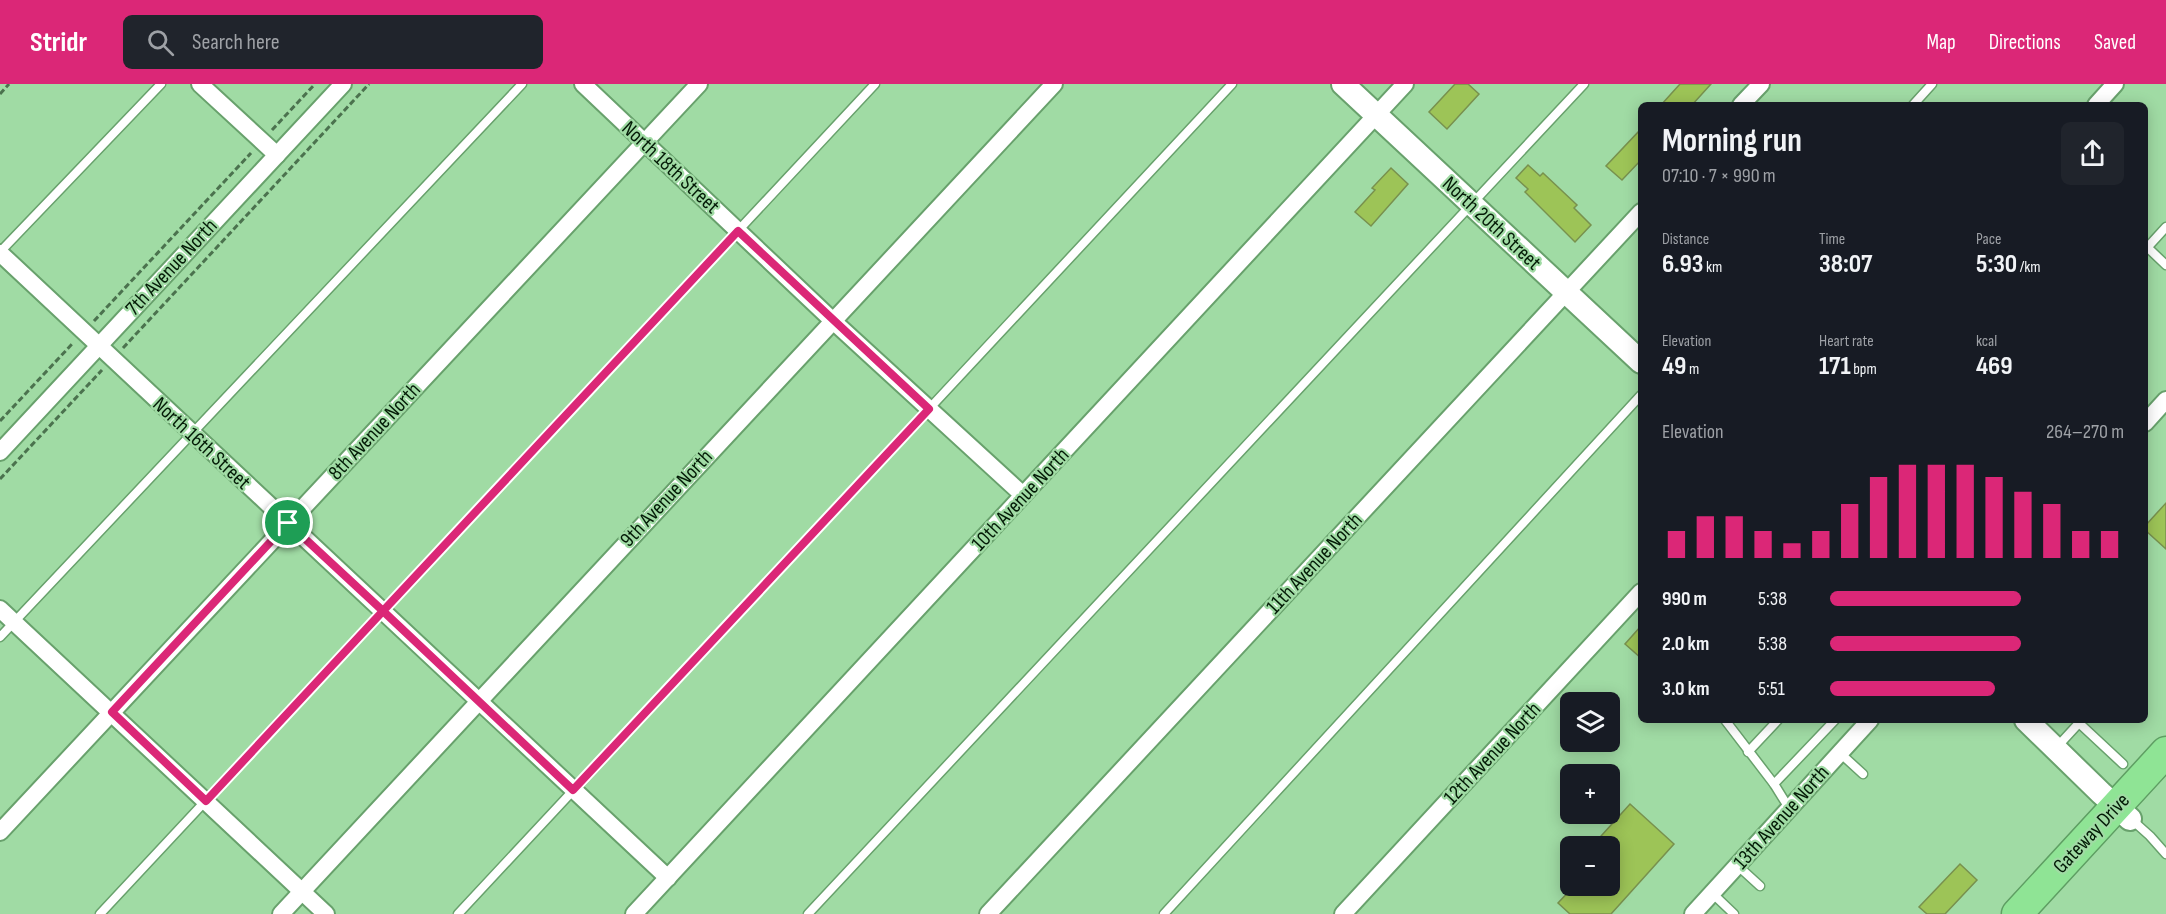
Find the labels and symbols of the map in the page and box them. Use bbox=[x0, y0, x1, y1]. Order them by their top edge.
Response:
street label: North 18th Street bbox=[617, 116, 725, 219]
street label: North 20th Street bbox=[1437, 171, 1546, 275]
street label: 7th Avenue North bbox=[120, 214, 222, 321]
street label: 8th Avenue North bbox=[323, 378, 426, 485]
street label: North 16th Street bbox=[148, 392, 256, 495]
street label: 10th Avenue North bbox=[966, 443, 1074, 556]
street label: 9th Avenue North bbox=[615, 444, 718, 552]
pin bbox=[262, 497, 313, 548]
street label: 11th Avenue North bbox=[1261, 508, 1368, 619]
street label: 12th Avenue North bbox=[1439, 697, 1546, 810]
street label: 13th Avenue North bbox=[1728, 760, 1834, 874]
street label: Gateway Drive bbox=[2048, 788, 2135, 879]

